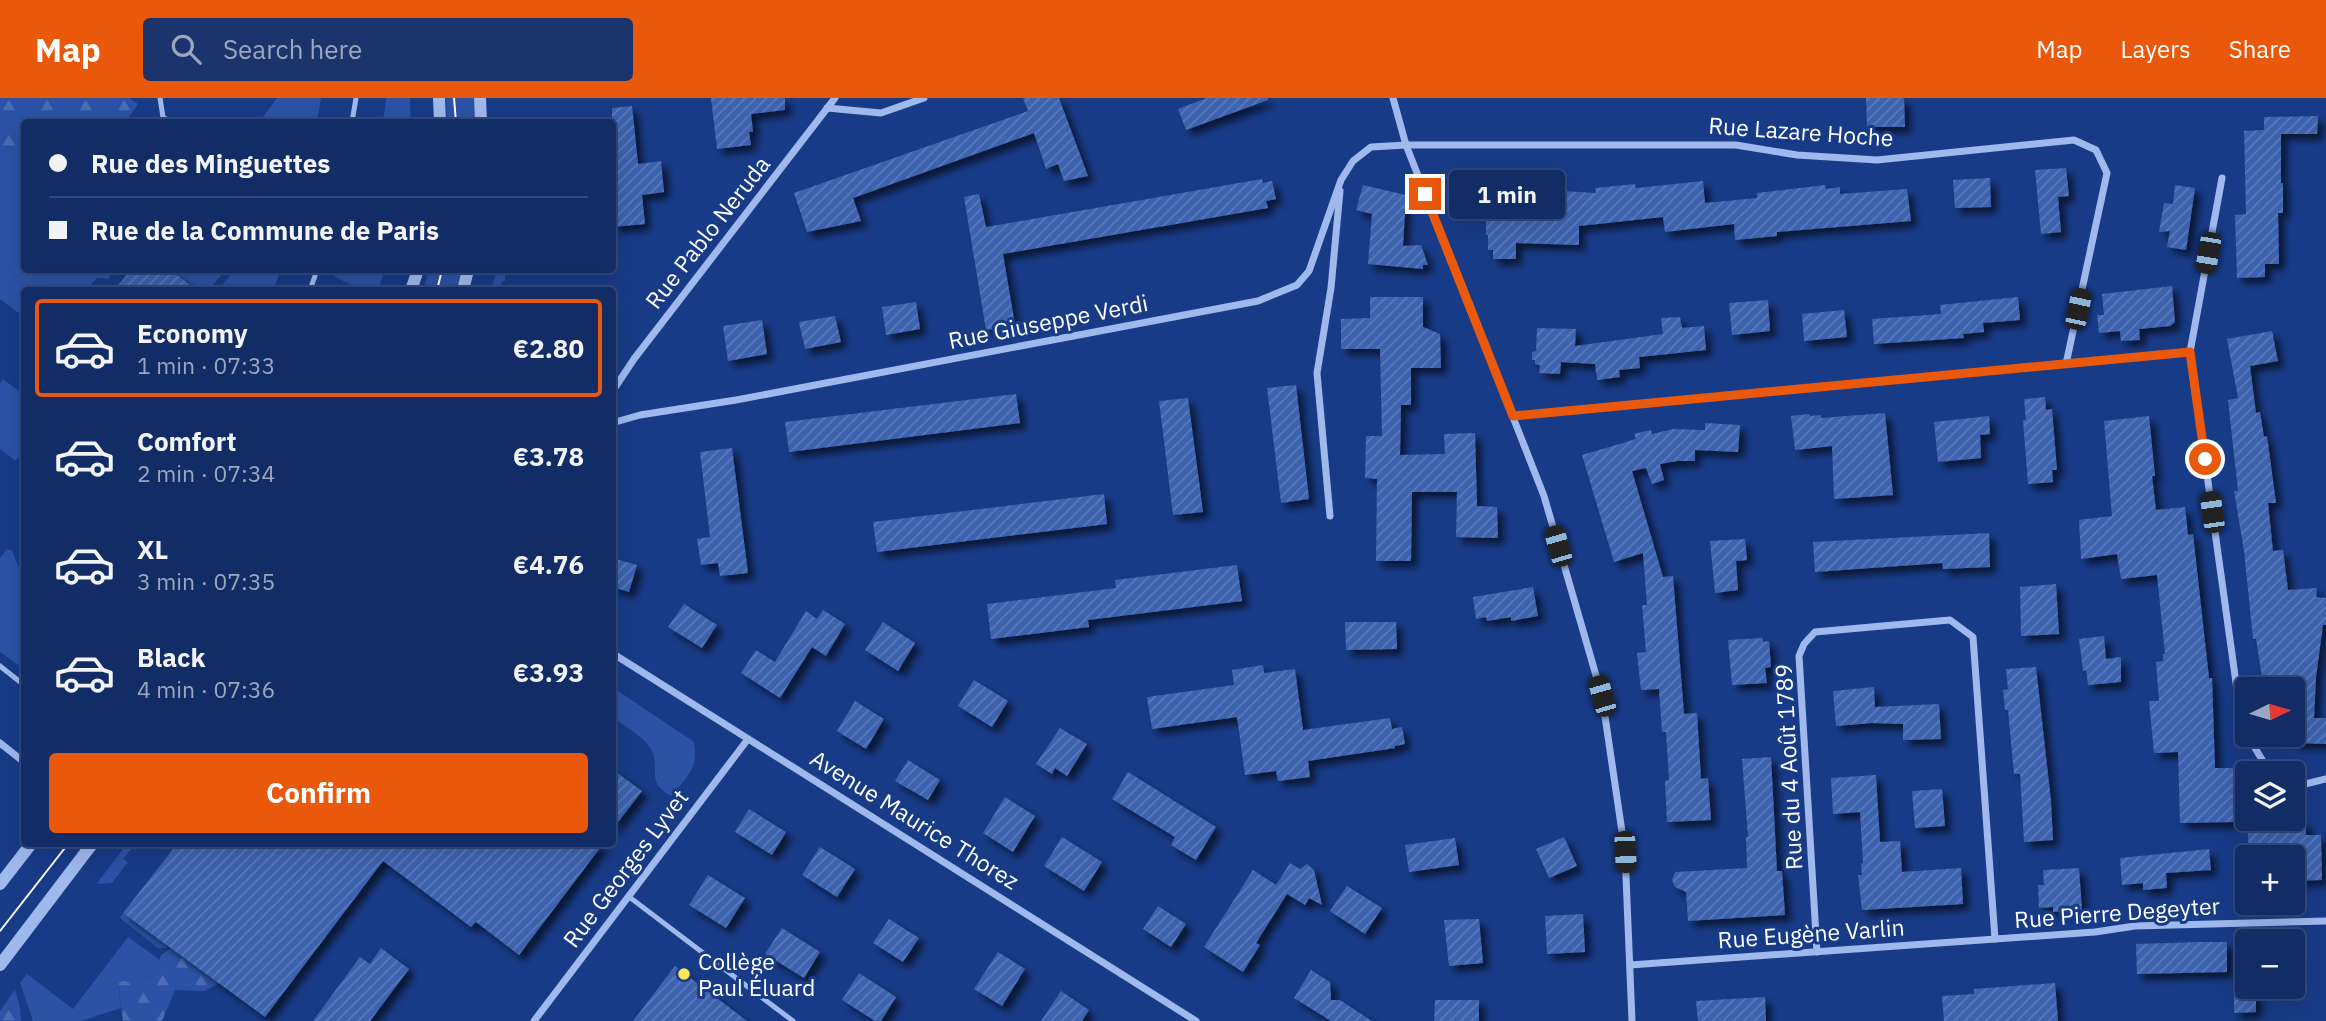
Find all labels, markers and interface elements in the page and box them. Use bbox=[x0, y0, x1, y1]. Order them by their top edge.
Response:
search box bbox=[143, 18, 633, 81]
text: Map bbox=[35, 28, 101, 71]
icon: search bbox=[167, 30, 205, 68]
text: Search here bbox=[223, 32, 362, 66]
text: Map bbox=[2036, 33, 2083, 65]
text: Layers bbox=[2121, 33, 2191, 65]
text: Share bbox=[2229, 33, 2291, 65]
street label: Rue Lazare Hoche bbox=[1707, 110, 1895, 152]
text: Rue des Minguettes bbox=[91, 146, 330, 180]
street label: Rue Pablo Neruda bbox=[638, 150, 776, 314]
callout: 1 min bbox=[1450, 170, 1565, 218]
route end bbox=[1409, 178, 1441, 210]
text: 1 min bbox=[1477, 179, 1537, 209]
text: Rue de la Commune de Paris bbox=[91, 213, 439, 247]
car bbox=[2195, 230, 2222, 276]
car bbox=[2064, 286, 2093, 332]
street label: Rue Giuseppe Verdi bbox=[946, 287, 1150, 355]
text: Economy bbox=[137, 316, 248, 350]
icon: car bbox=[53, 317, 116, 380]
text: €2.80 bbox=[513, 331, 584, 365]
text: 1 min · 07:33 bbox=[137, 350, 275, 380]
text: Comfort bbox=[137, 424, 236, 458]
icon: car bbox=[53, 425, 116, 488]
text: €3.78 bbox=[513, 439, 584, 473]
route start bbox=[2189, 443, 2221, 475]
text: 2 min · 07:34 bbox=[137, 458, 275, 488]
car bbox=[2199, 490, 2226, 534]
car bbox=[1543, 523, 1574, 569]
text: XL bbox=[137, 532, 168, 566]
icon: car bbox=[53, 533, 116, 596]
text: €4.76 bbox=[513, 547, 584, 581]
text: 3 min · 07:35 bbox=[137, 566, 275, 596]
text: Black bbox=[137, 640, 205, 674]
icon: car bbox=[53, 641, 116, 704]
text: €3.93 bbox=[513, 655, 584, 689]
street label: Rue du 4 Août 1789 bbox=[1768, 663, 1808, 871]
car bbox=[1587, 673, 1618, 719]
text: 4 min · 07:36 bbox=[137, 674, 275, 704]
north arrow bbox=[2235, 677, 2305, 747]
map controls bbox=[2235, 677, 2305, 999]
street label: Avenue Maurice Thorez bbox=[805, 743, 1025, 895]
button: Confirm bbox=[49, 753, 588, 833]
button: layers bbox=[2235, 761, 2305, 831]
street label: Rue Georges Lyvet bbox=[556, 783, 694, 953]
car bbox=[1614, 830, 1637, 874]
button: + bbox=[2235, 845, 2305, 915]
street label: Rue Pierre Degeyter bbox=[2013, 890, 2221, 934]
street label: Rue Eugène Varlin bbox=[1717, 912, 1905, 954]
button: − bbox=[2235, 929, 2305, 999]
place label: Collège Paul Éluard bbox=[698, 946, 815, 1002]
marker: Collège Paul Éluard bbox=[676, 966, 692, 982]

